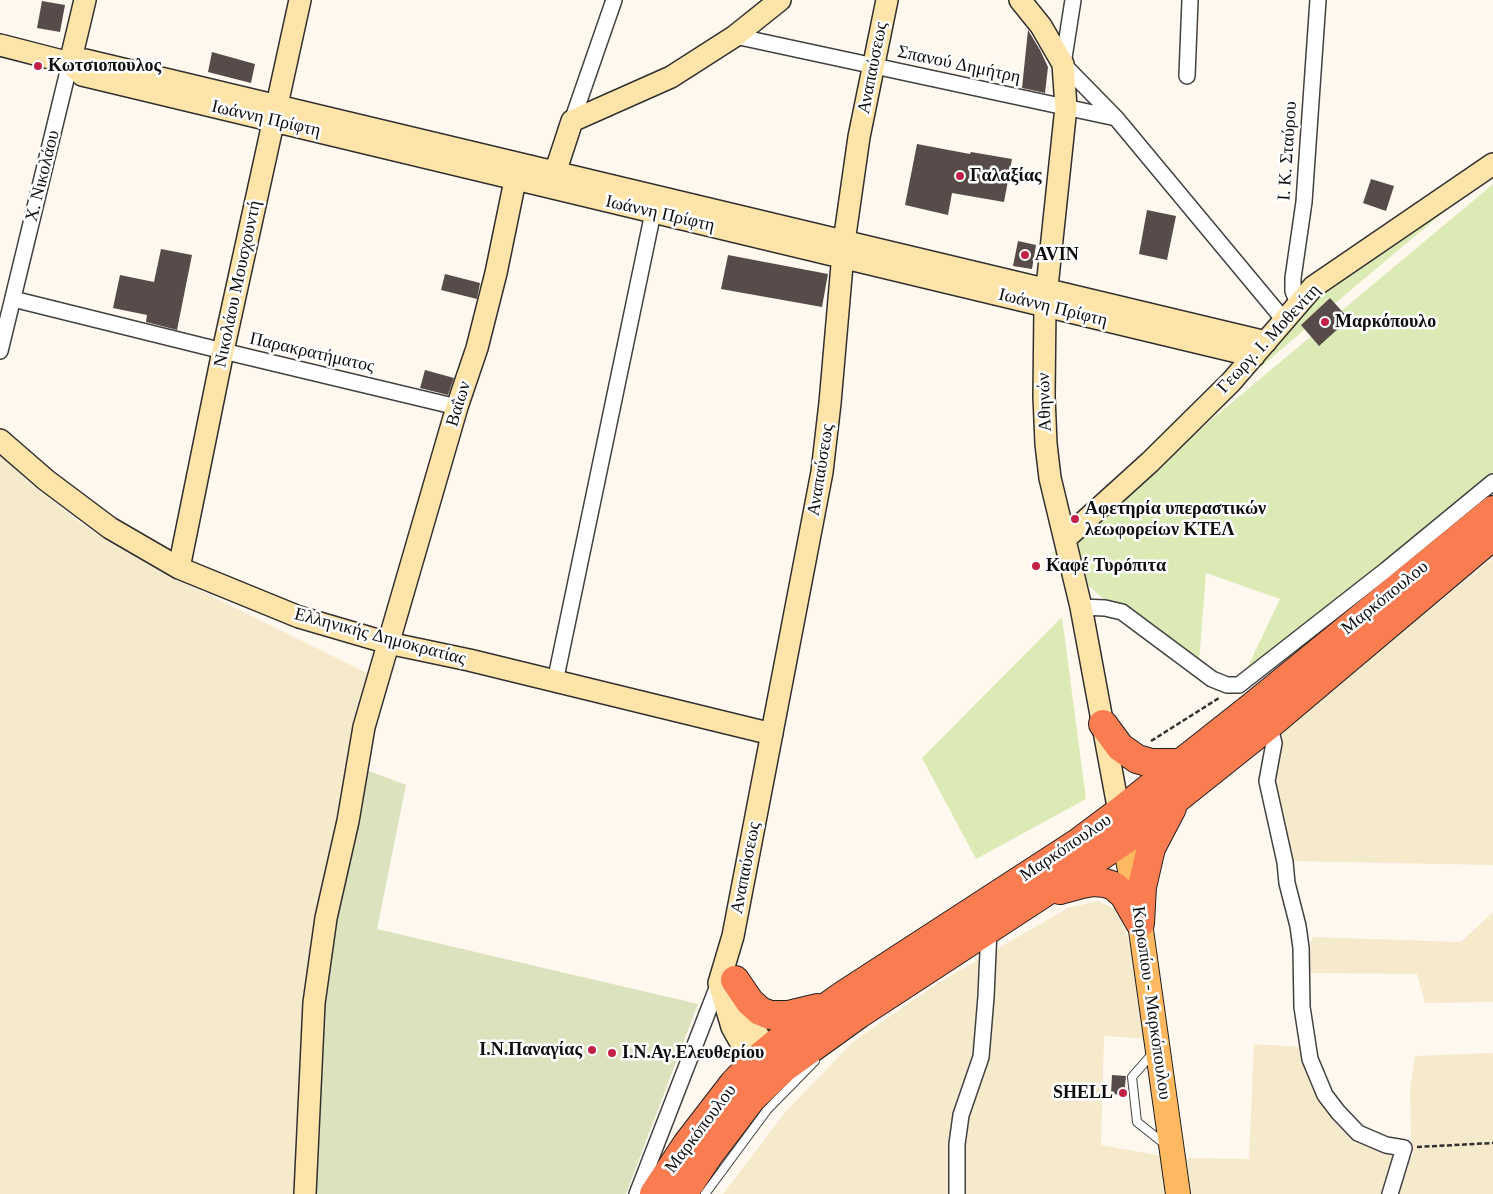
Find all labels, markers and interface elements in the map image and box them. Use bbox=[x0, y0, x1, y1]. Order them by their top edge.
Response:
street label: Αναπαύσεως bbox=[854, 20, 892, 116]
street label: Σπανού Δημήτρη bbox=[896, 41, 1022, 89]
place label: Κωτσιοπουλος bbox=[48, 55, 161, 77]
marker: Κωτσιοπουλος bbox=[32, 60, 44, 72]
street label: Ιωάννη Πρίφτη bbox=[209, 96, 323, 142]
street label: Ι. Κ. Σταύρου bbox=[1274, 101, 1302, 201]
street label: Χ. Νικολάου bbox=[21, 128, 65, 224]
place label: Γαλαξίας bbox=[970, 165, 1042, 187]
marker: Γαλαξίας bbox=[954, 170, 966, 182]
street label: Ιωάννη Πρίφτη bbox=[603, 191, 717, 237]
street label: Νικολάου Μουσχουντή bbox=[210, 199, 266, 369]
place label: AVIN bbox=[1035, 244, 1079, 266]
marker: AVIN bbox=[1019, 249, 1031, 261]
street label: Γεωργ. Ι. Μοθενίτη bbox=[1213, 280, 1325, 398]
street label: Ιωάννη Πρίφτη bbox=[996, 284, 1110, 332]
place label: Μαρκόπουλο bbox=[1335, 311, 1436, 333]
marker: Μαρκόπουλο bbox=[1319, 316, 1331, 328]
street label: Παρακρατήματος bbox=[247, 328, 377, 378]
street label: Αθηνών bbox=[1033, 372, 1057, 432]
street label: Βαΐων bbox=[442, 379, 476, 429]
street label: Αναπαύσεως bbox=[803, 422, 839, 518]
place label: Αφετηρία υπεραστικών λεωφορείων ΚΤΕΛ bbox=[1085, 498, 1266, 540]
marker: Αφετηρία υπεραστικών λεωφορείων ΚΤΕΛ bbox=[1069, 513, 1081, 525]
place label: Καφέ Τυρóπιτα bbox=[1046, 555, 1166, 577]
street label: Μαρκόπουλου bbox=[1337, 556, 1433, 640]
marker: Καφέ Τυρóπιτα bbox=[1030, 560, 1042, 572]
street label: Ελληνικής Δημοκρατίας bbox=[292, 604, 468, 670]
street label: Μαρκόπουλου bbox=[1016, 809, 1116, 887]
street label: Αναπαύσεως bbox=[727, 820, 765, 916]
street label: Κορωπίου - Μαρκόπουλου bbox=[1127, 905, 1175, 1101]
place label: Ι.Ν.Παναγίας bbox=[479, 1039, 582, 1061]
place label: Ι.Ν.Αγ.Ελευθερίου bbox=[622, 1042, 764, 1064]
marker: Ι.Ν.Παναγίας bbox=[586, 1044, 598, 1056]
marker: Ι.Ν.Αγ.Ελευθερίου bbox=[606, 1047, 618, 1059]
street label: Μαρκόπουλου bbox=[661, 1080, 741, 1178]
place label: SHELL bbox=[1053, 1082, 1113, 1104]
marker: SHELL bbox=[1117, 1087, 1129, 1099]

